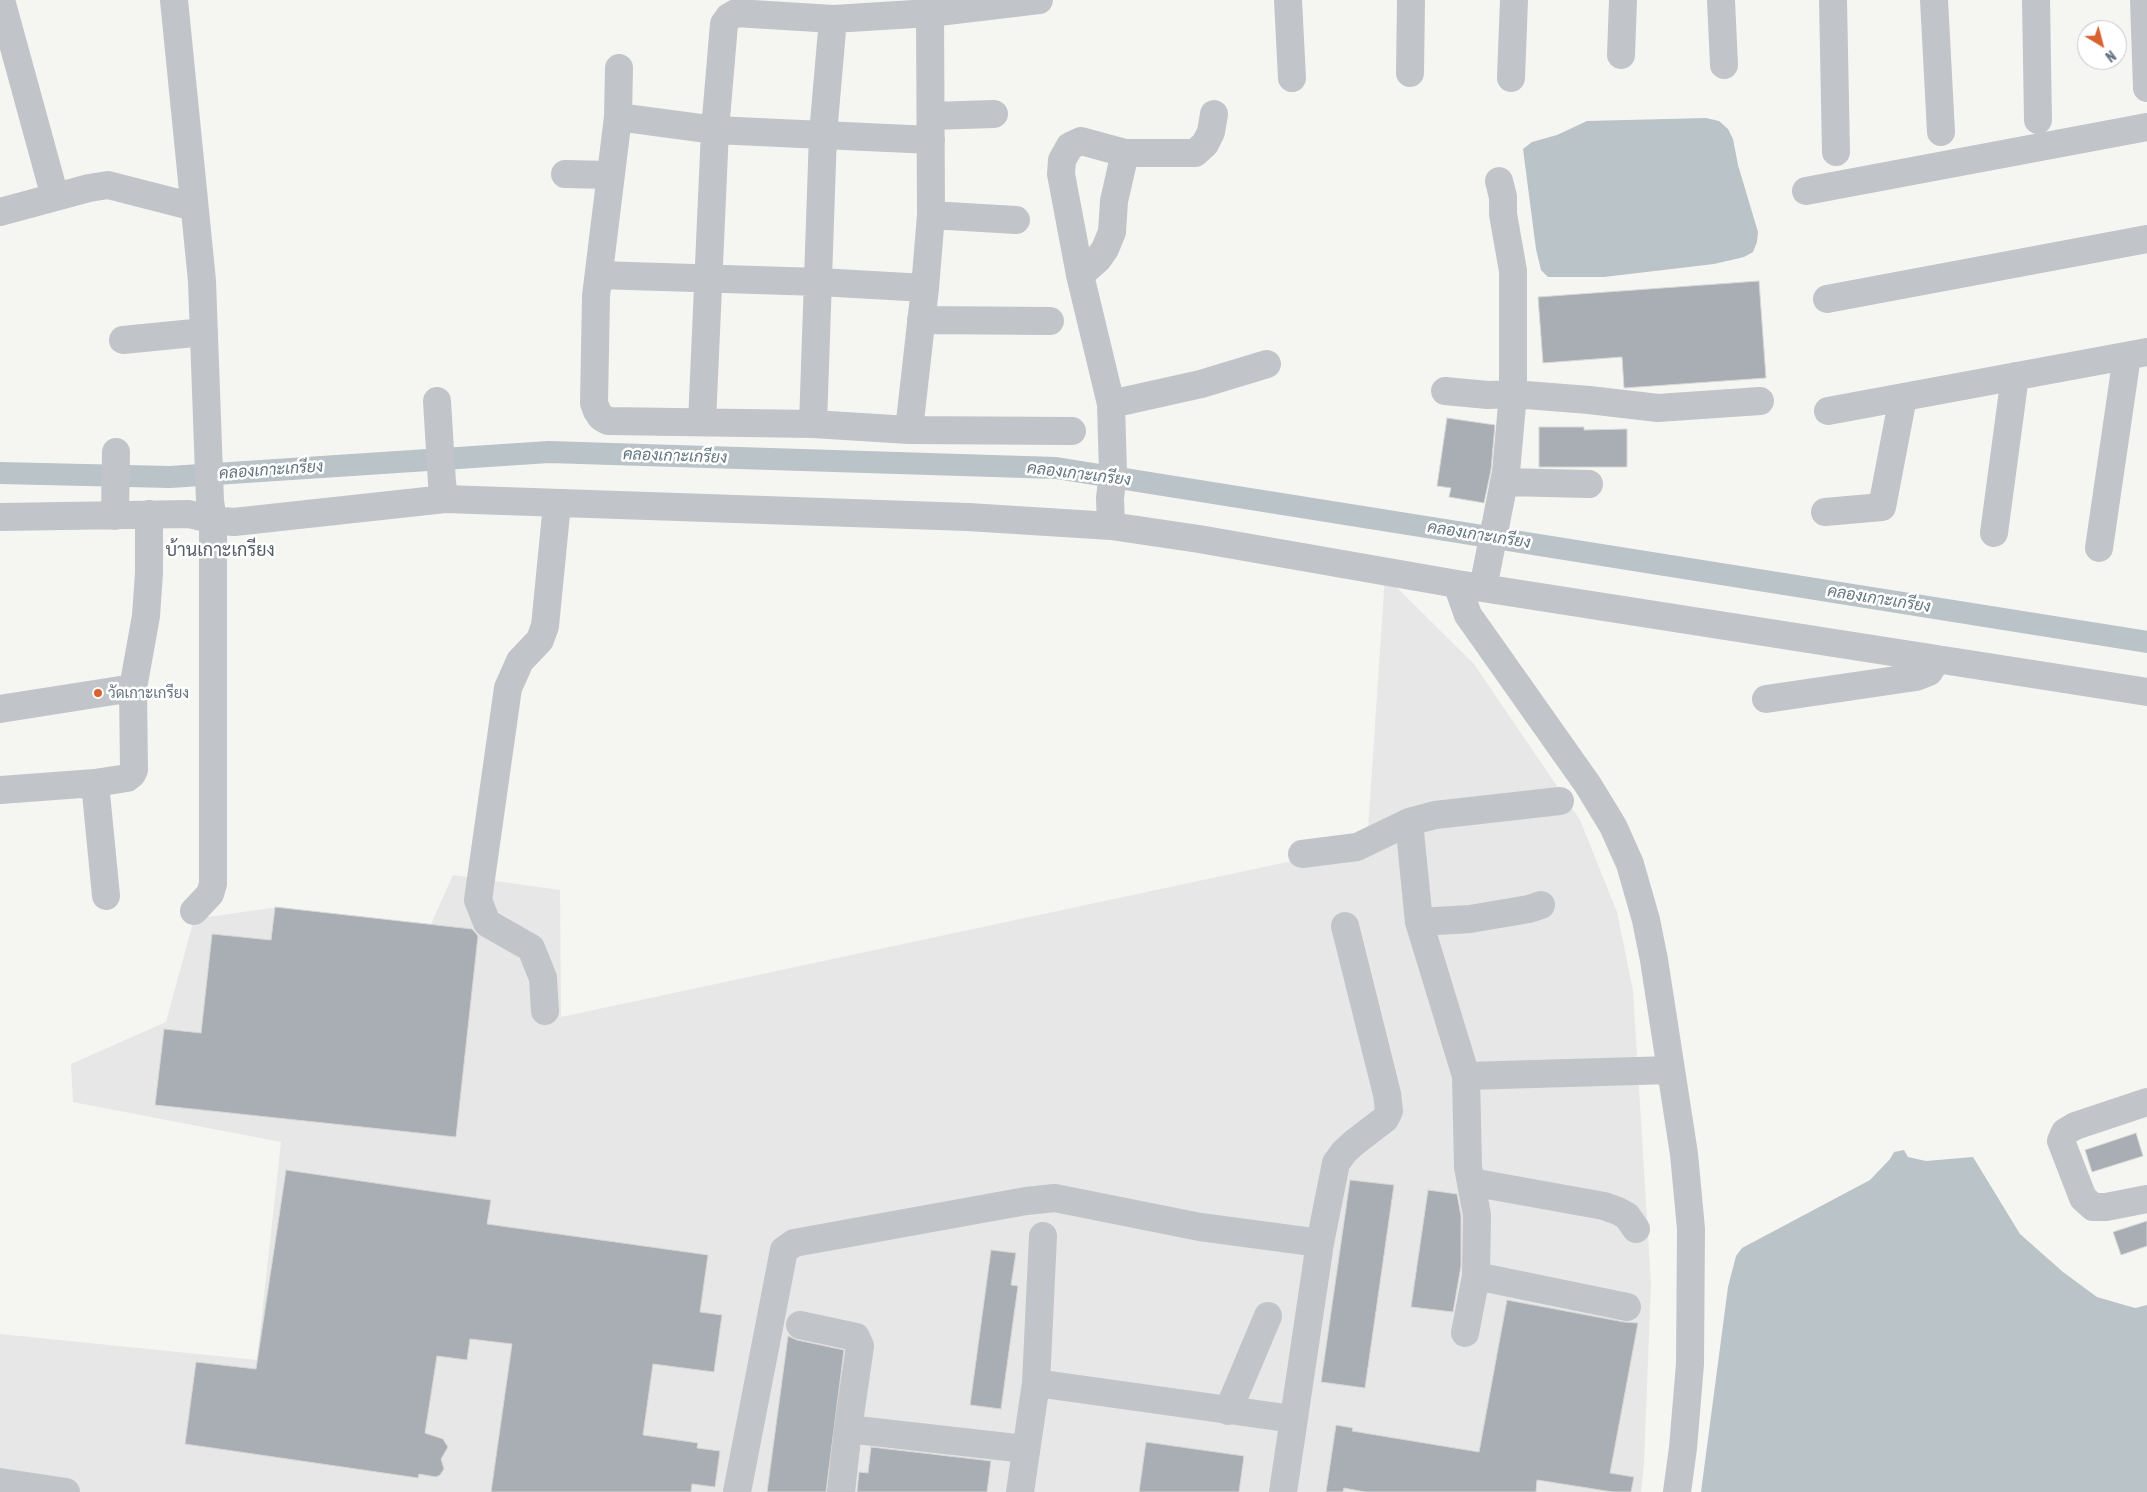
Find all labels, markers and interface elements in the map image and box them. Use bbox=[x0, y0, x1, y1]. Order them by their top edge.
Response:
north arrow bbox=[2077, 20, 2127, 70]
text: N bbox=[2102, 47, 2119, 65]
water label: คลองเกาะเกรียง bbox=[622, 445, 728, 467]
water label: คลองเกาะเกรียง bbox=[218, 457, 324, 483]
water label: คลองเกาะเกรียง bbox=[1026, 458, 1132, 490]
water label: คลองเกาะเกรียง bbox=[1426, 517, 1532, 553]
district label: บ้านเกาะเกรียง bbox=[165, 539, 275, 561]
water label: คลองเกาะเกรียง bbox=[1826, 581, 1932, 617]
place label: วัดเกาะเกรียง bbox=[108, 684, 189, 702]
marker: วัดเกาะเกรียง bbox=[92, 687, 104, 699]

